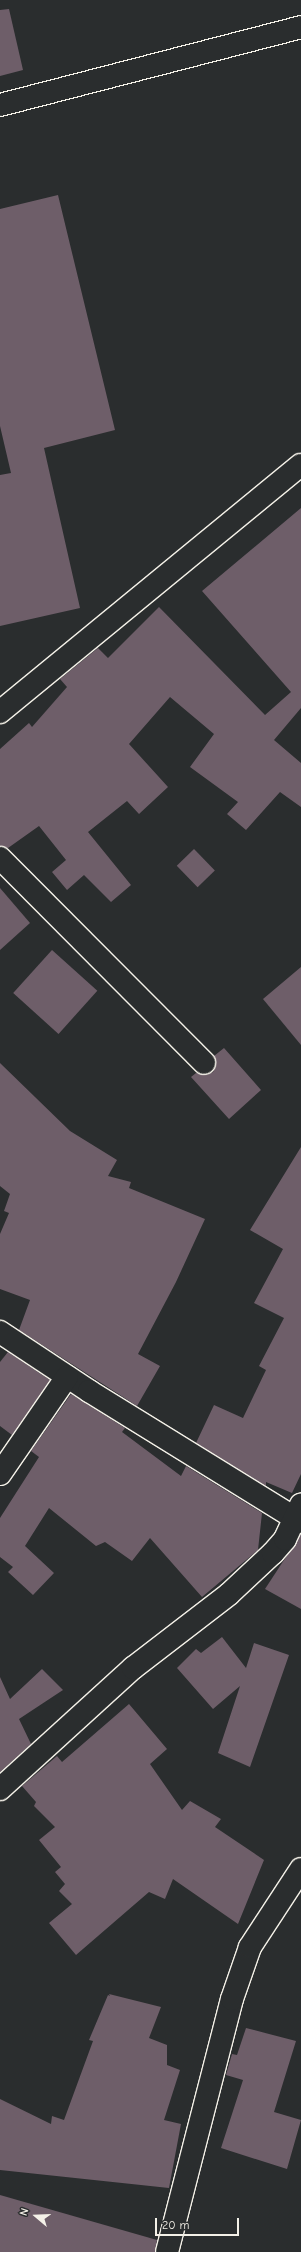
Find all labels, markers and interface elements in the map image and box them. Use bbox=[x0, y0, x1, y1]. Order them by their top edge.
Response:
north arrow bbox=[16, 2196, 56, 2236]
text: N bbox=[17, 2206, 31, 2217]
scale bar bbox=[157, 2210, 241, 2236]
text: 20 m bbox=[162, 2218, 190, 2232]

